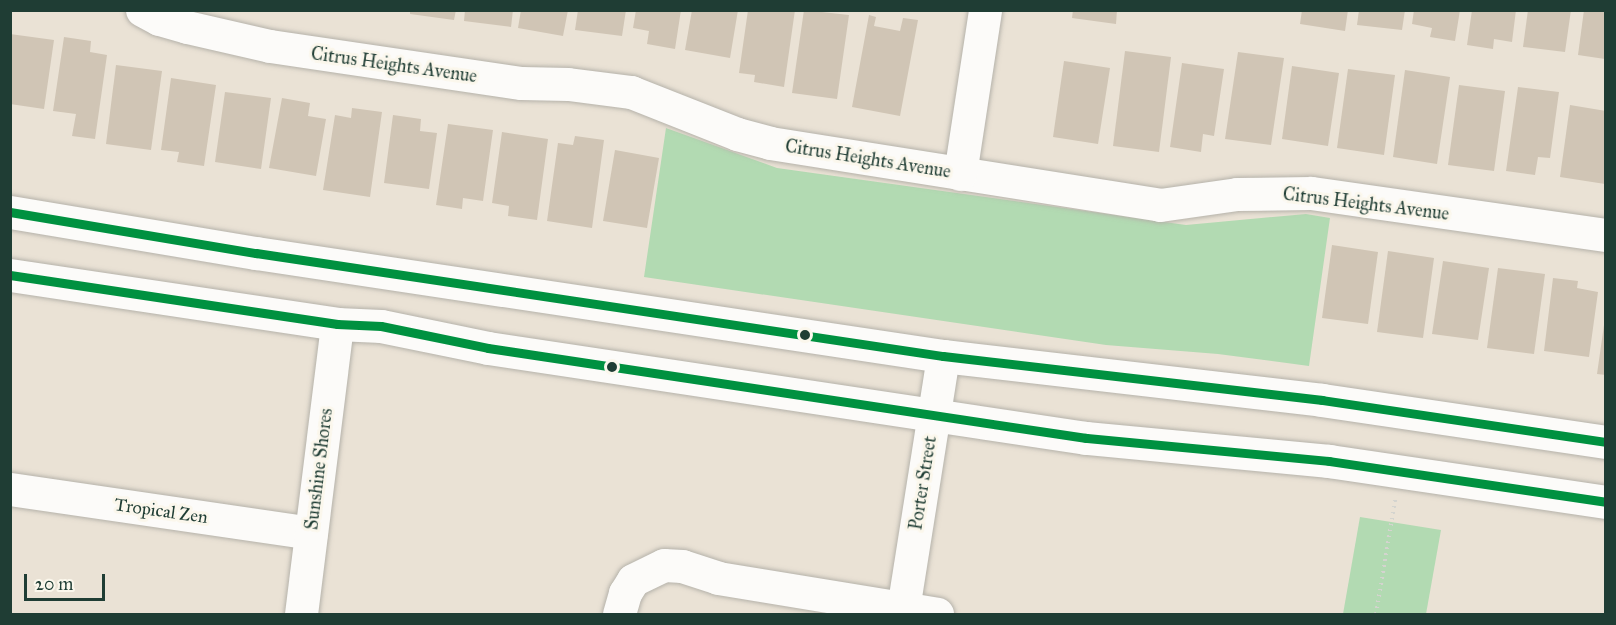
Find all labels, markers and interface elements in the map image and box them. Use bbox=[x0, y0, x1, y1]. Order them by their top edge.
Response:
street label: Citrus Heights Avenue bbox=[310, 43, 478, 87]
street label: Citrus Heights Avenue bbox=[784, 135, 952, 183]
street label: Citrus Heights Avenue bbox=[1282, 183, 1450, 225]
unlabelled marker bbox=[799, 329, 811, 341]
unlabelled marker bbox=[606, 361, 618, 373]
street label: Sunshine Shores bbox=[301, 407, 337, 531]
street label: Porter Street bbox=[905, 434, 941, 532]
street label: Tropical Zen bbox=[113, 494, 209, 528]
scale bar bbox=[27, 562, 108, 600]
text: 20 m bbox=[35, 573, 73, 595]

